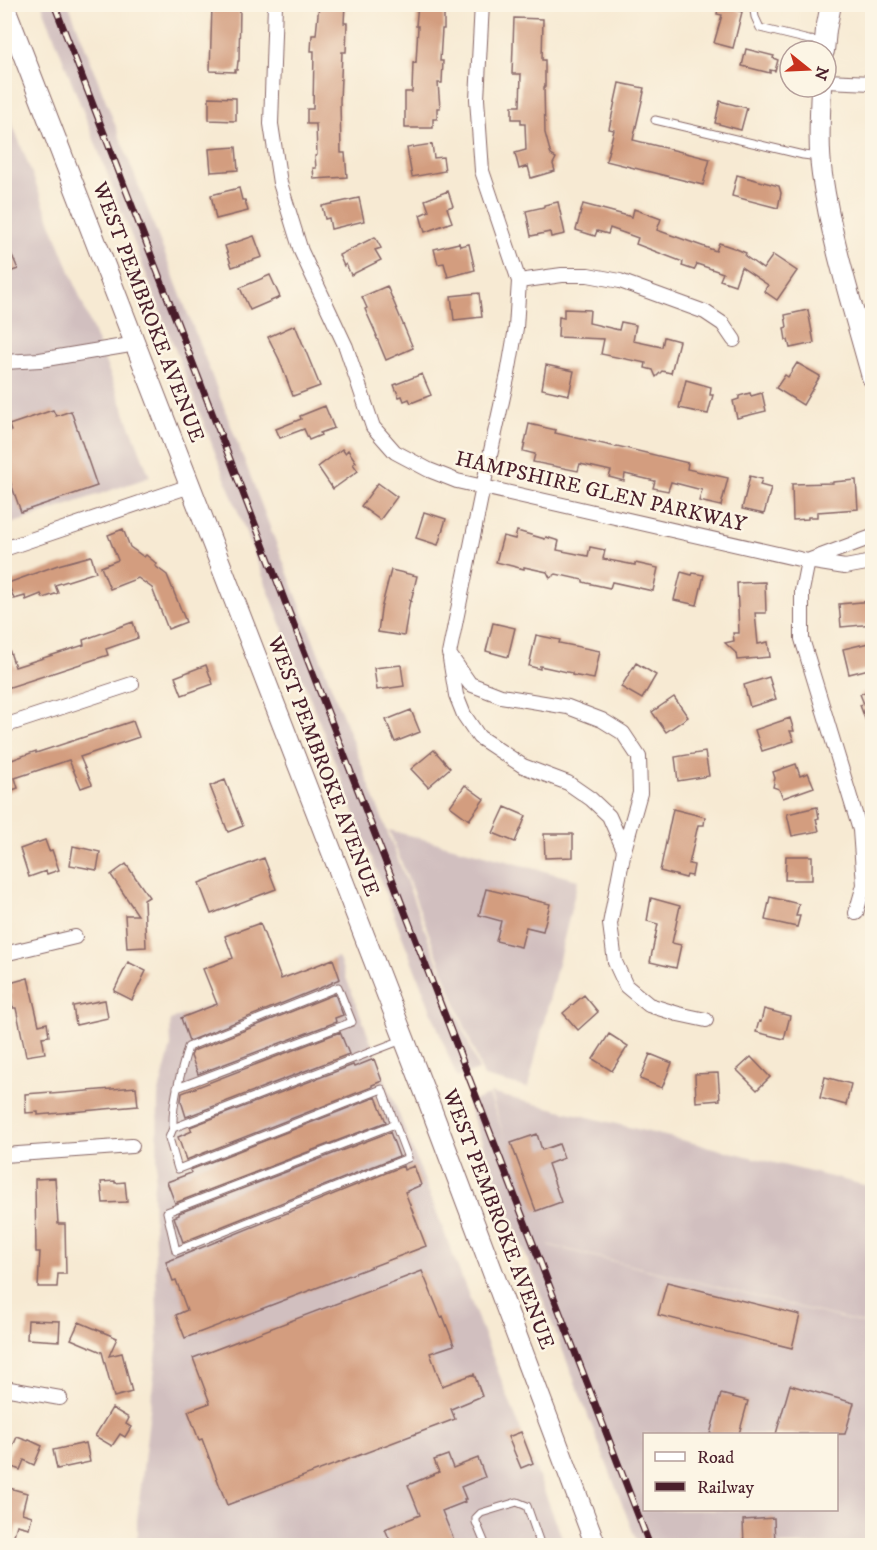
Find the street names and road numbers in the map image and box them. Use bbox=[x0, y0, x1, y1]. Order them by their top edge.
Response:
street label: WEST PEMBROKE AVENUE bbox=[86, 178, 210, 446]
street label: HAMPSHIRE GLEN PARKWAY bbox=[453, 446, 750, 538]
street label: WEST PEMBROKE AVENUE bbox=[261, 632, 385, 900]
street label: WEST PEMBROKE AVENUE bbox=[436, 1085, 560, 1353]

